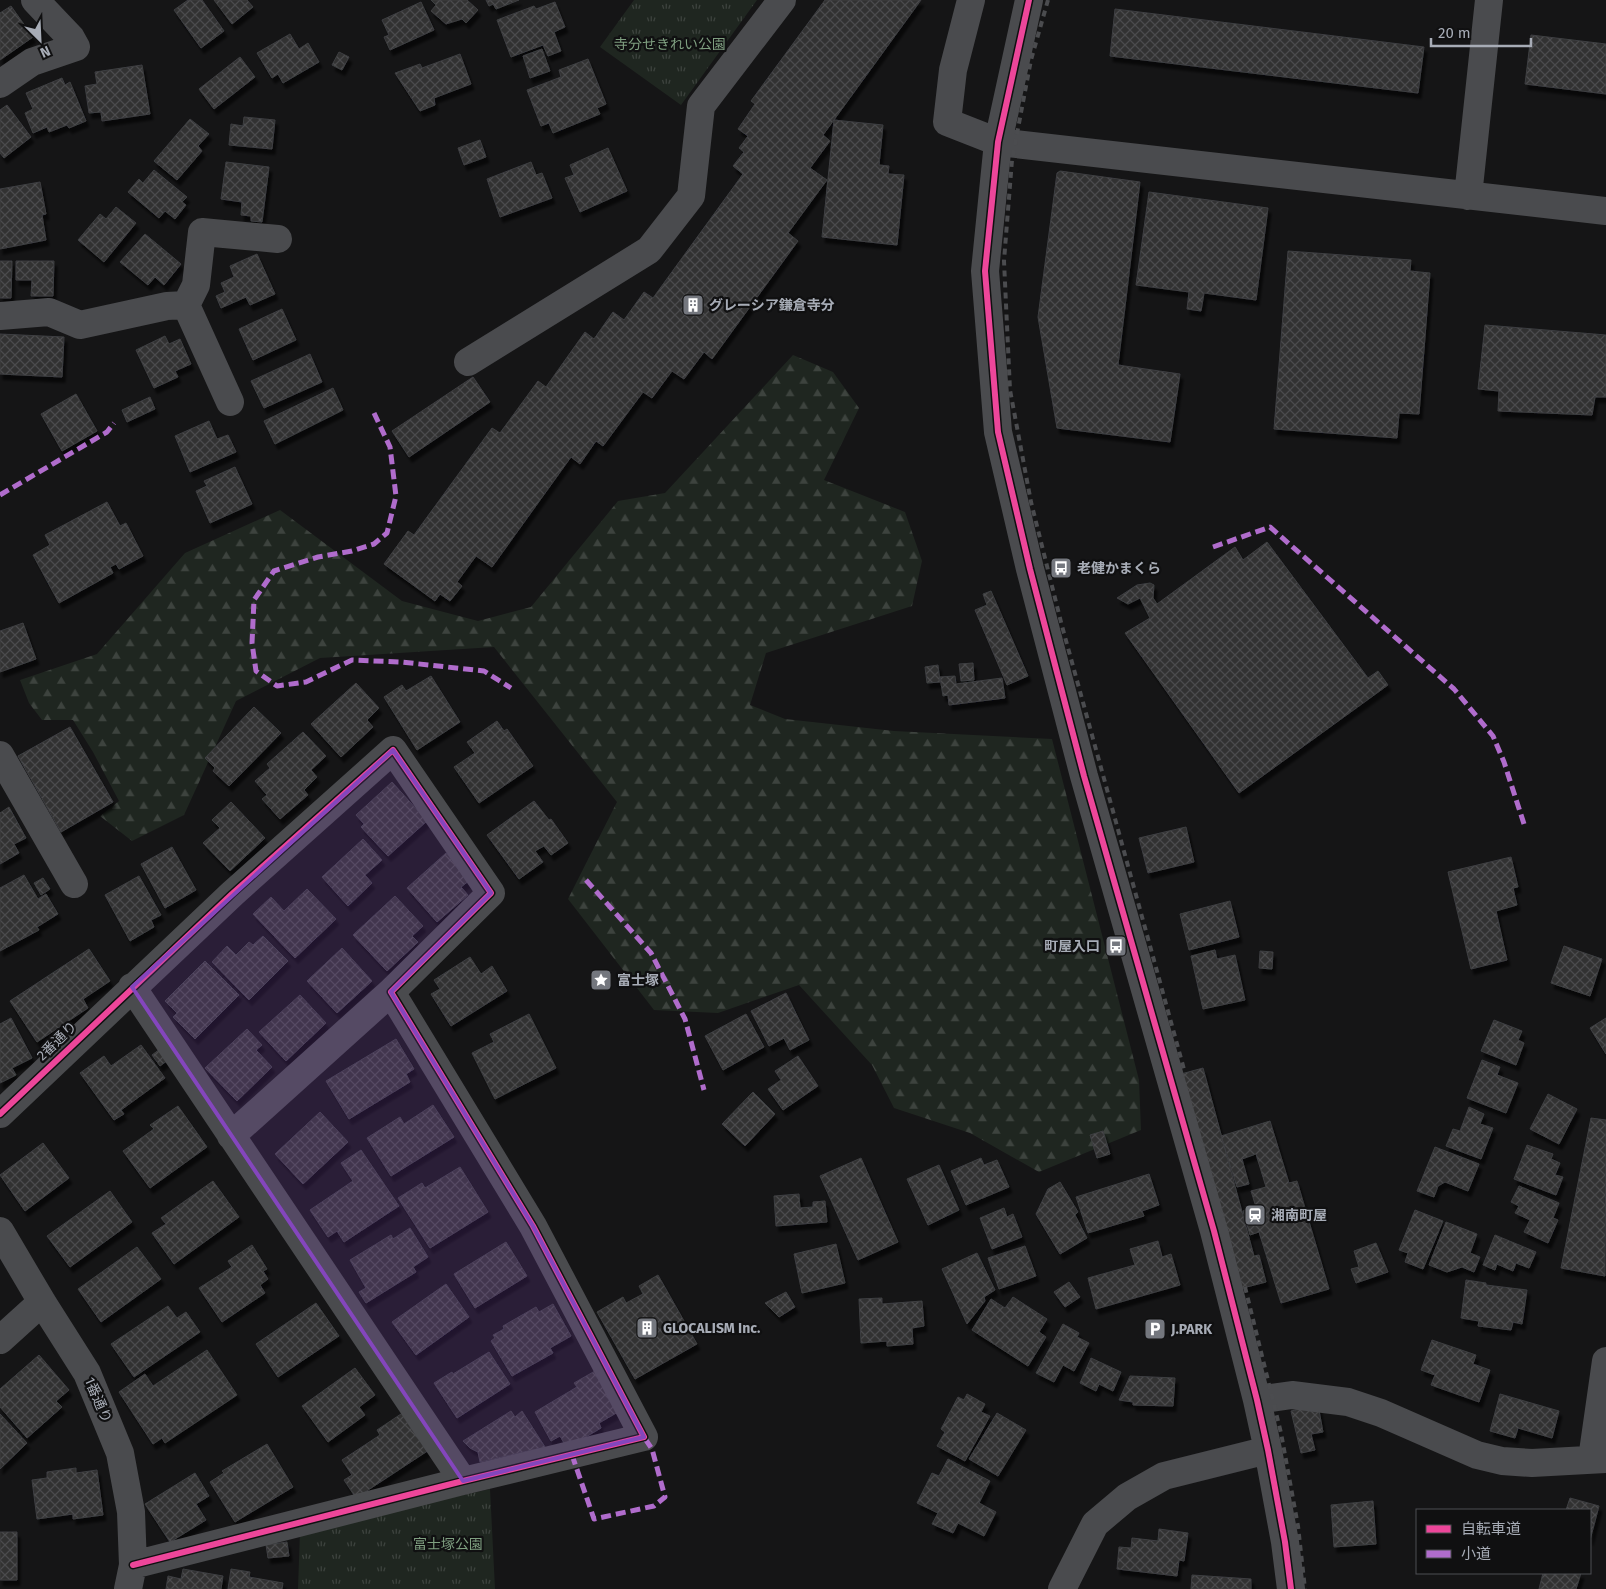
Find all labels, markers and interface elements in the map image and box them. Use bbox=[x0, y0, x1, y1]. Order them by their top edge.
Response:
north arrow bbox=[15, 15, 65, 65]
scale bar bbox=[1431, 15, 1531, 47]
text: 20 m bbox=[1438, 24, 1471, 42]
park label: 寺分せきれい公園 bbox=[614, 36, 726, 53]
text: N bbox=[37, 42, 53, 61]
building icon: グレーシア鎌倉寺分 bbox=[681, 293, 705, 317]
place label: グレーシア鎌倉寺分 bbox=[709, 297, 835, 314]
bus stop icon: 老健かまくら bbox=[1049, 556, 1073, 580]
place label: 老健かまくら bbox=[1077, 560, 1161, 577]
bus stop icon: 町屋入口 bbox=[1104, 934, 1128, 958]
place label: 町屋入口 bbox=[1044, 938, 1100, 955]
place icon: 富士塚 bbox=[589, 968, 613, 992]
place label: 富士塚 bbox=[617, 972, 659, 989]
street label: 2番通り bbox=[33, 1018, 81, 1064]
station icon: 湘南町屋 bbox=[1243, 1203, 1267, 1227]
place label: 湘南町屋 bbox=[1271, 1207, 1327, 1224]
building icon: GLOCALISM Inc. bbox=[635, 1316, 659, 1340]
parking icon: J.PARK bbox=[1143, 1317, 1167, 1341]
place label: GLOCALISM Inc. bbox=[663, 1320, 760, 1337]
place label: J.PARK bbox=[1170, 1321, 1213, 1338]
street label: 1番通り bbox=[81, 1375, 115, 1425]
legend bbox=[1416, 1509, 1591, 1574]
text: 自転車道 bbox=[1461, 1520, 1521, 1538]
park label: 富士塚公園 bbox=[413, 1536, 483, 1553]
text: 小道 bbox=[1461, 1545, 1491, 1563]

